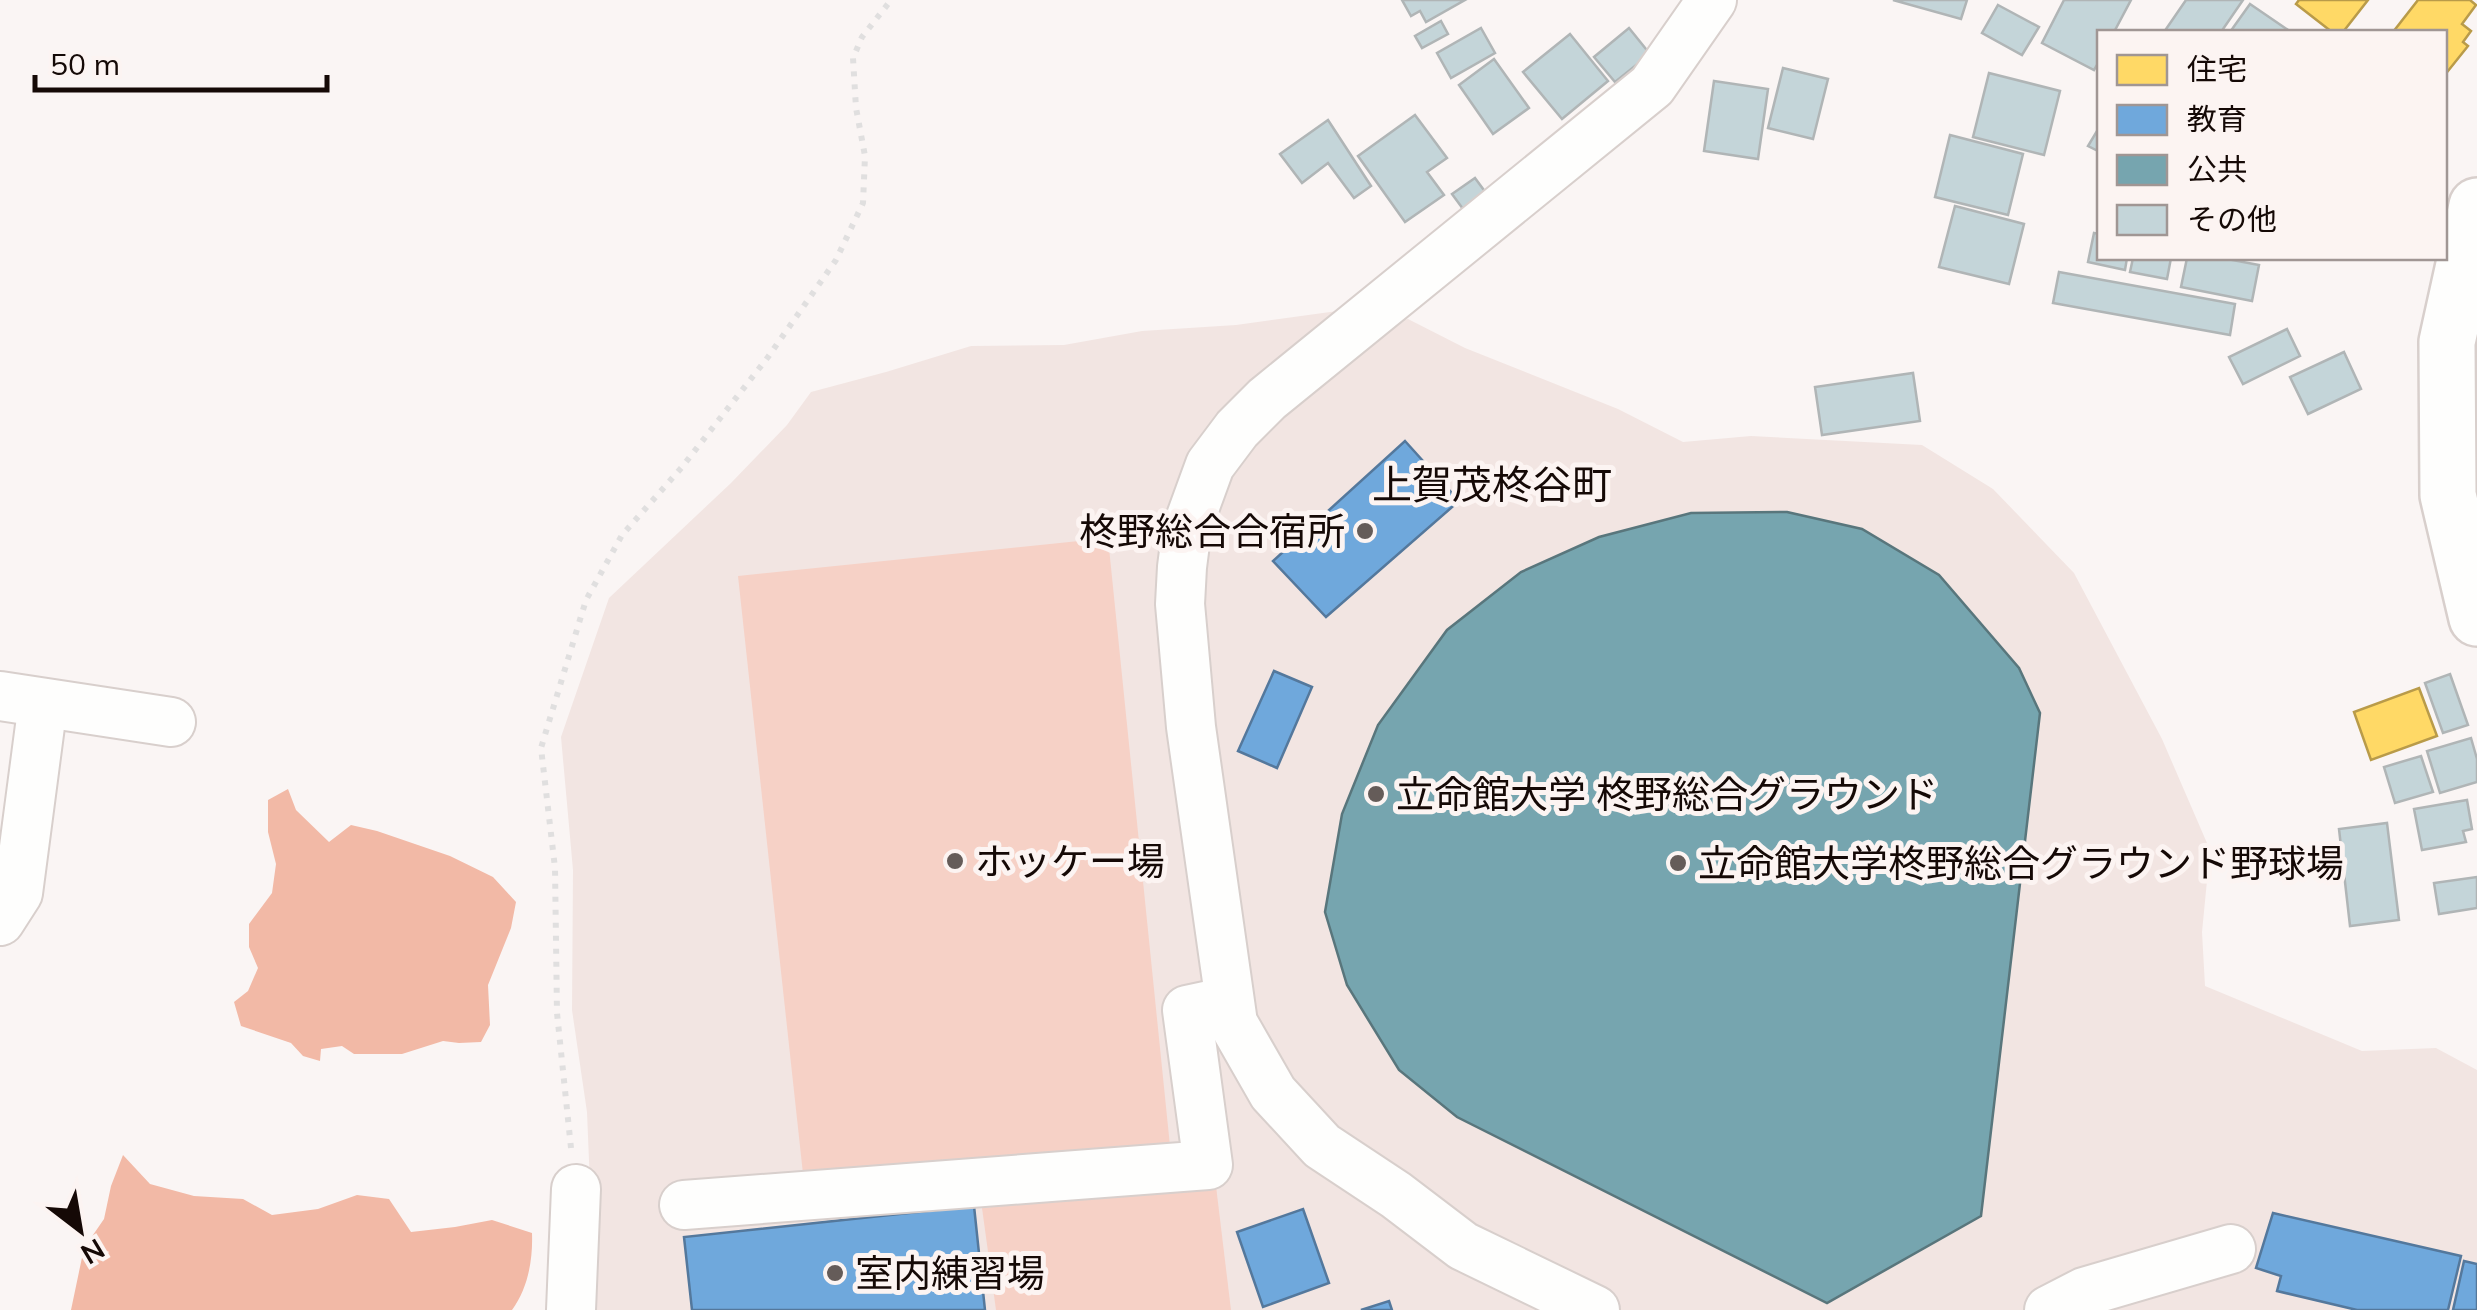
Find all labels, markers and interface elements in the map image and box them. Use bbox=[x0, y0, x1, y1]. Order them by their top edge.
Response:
scale bar bbox=[35, 30, 328, 92]
legend bbox=[2097, 30, 2447, 260]
text: 50 m bbox=[50, 45, 120, 83]
text: 住宅 bbox=[2187, 50, 2247, 88]
text: 教育 bbox=[2187, 100, 2247, 138]
text: 公共 bbox=[2187, 150, 2247, 188]
text: その他 bbox=[2187, 200, 2277, 238]
district label: 上賀茂柊谷町 bbox=[1372, 459, 1612, 509]
place label: 柊野総合合宿所 bbox=[1079, 507, 1345, 555]
marker: 柊野総合合宿所 bbox=[1354, 520, 1376, 542]
place label: 立命館大学 柊野総合グラウンド bbox=[1396, 770, 1938, 818]
marker: 立命館大学 柊野総合グラウンド bbox=[1365, 783, 1387, 805]
place label: ホッケー場 bbox=[975, 837, 1165, 885]
place label: 立命館大学柊野総合グラウンド野球場 bbox=[1698, 839, 2344, 887]
marker: ホッケー場 bbox=[944, 850, 966, 872]
marker: 立命館大学柊野総合グラウンド野球場 bbox=[1667, 852, 1689, 874]
north arrow bbox=[30, 1180, 130, 1280]
text: N bbox=[75, 1231, 111, 1272]
place label: 室内練習場 bbox=[855, 1249, 1045, 1297]
marker: 室内練習場 bbox=[824, 1262, 846, 1284]

